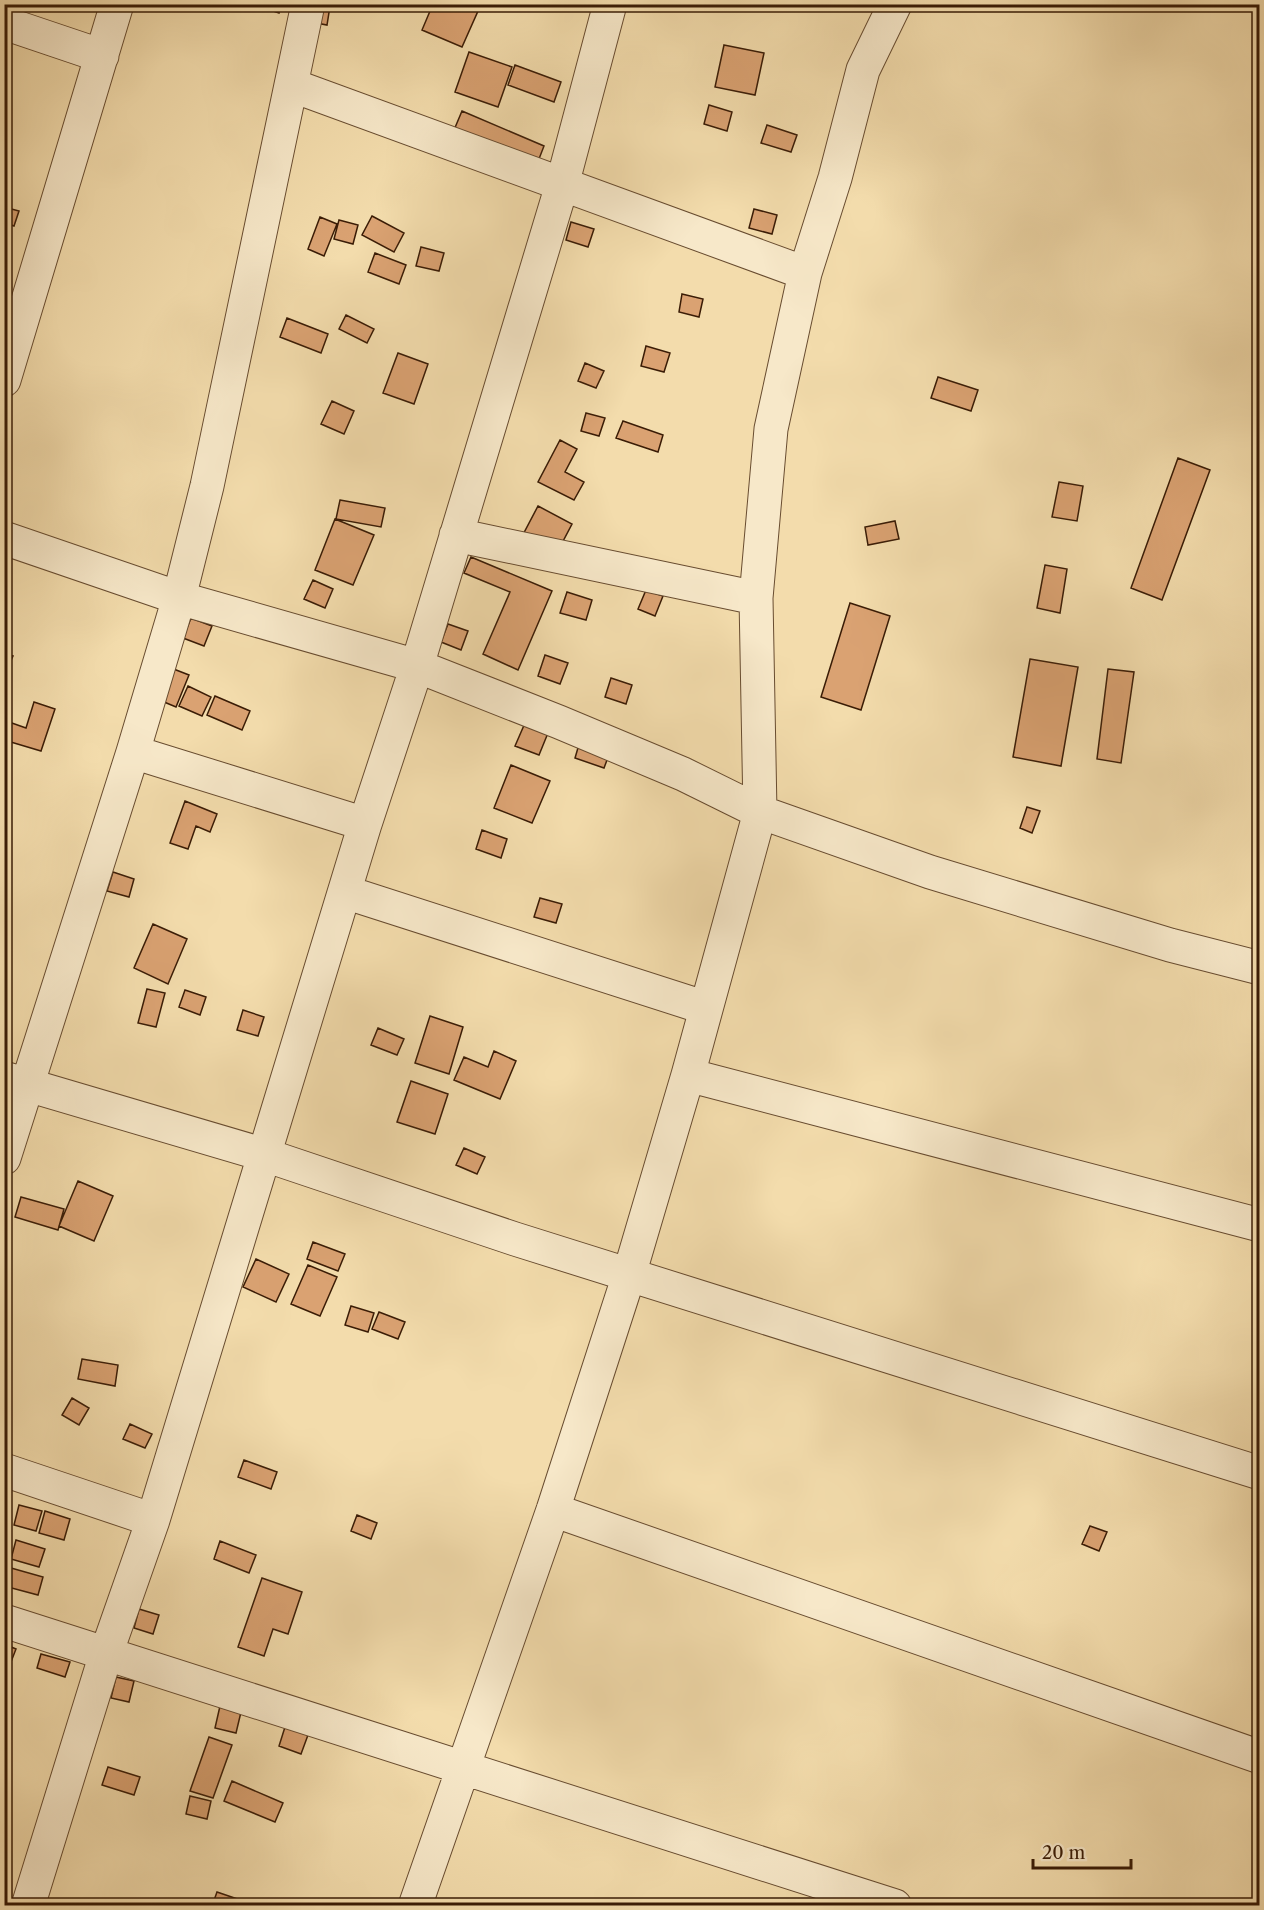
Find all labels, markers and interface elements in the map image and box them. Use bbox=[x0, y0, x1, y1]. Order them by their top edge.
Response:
scale bar bbox=[1033, 1832, 1130, 1870]
text: 20 m bbox=[1042, 1842, 1086, 1864]

